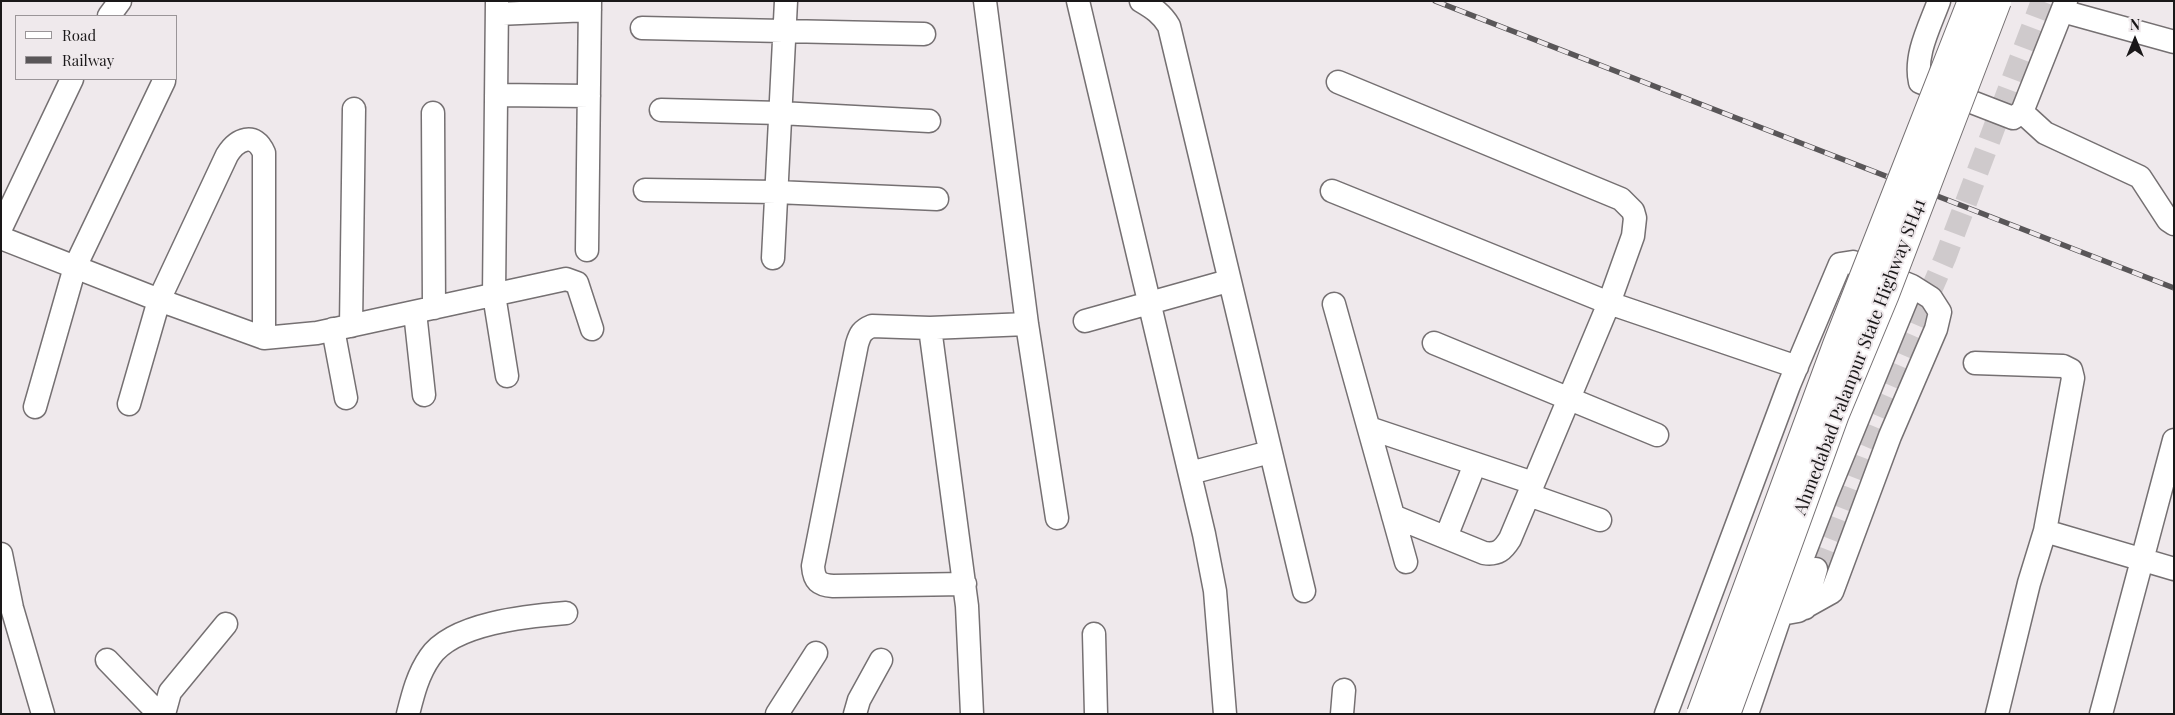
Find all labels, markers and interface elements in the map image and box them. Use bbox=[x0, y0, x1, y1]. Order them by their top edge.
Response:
legend bbox=[15, 15, 178, 80]
north arrow bbox=[2110, 15, 2160, 65]
text: N bbox=[2130, 15, 2140, 34]
text: Road bbox=[62, 25, 96, 45]
text: Railway bbox=[62, 50, 114, 70]
street label: Ahmedabad Palanpur State Highway SH41 bbox=[1790, 196, 1930, 518]

